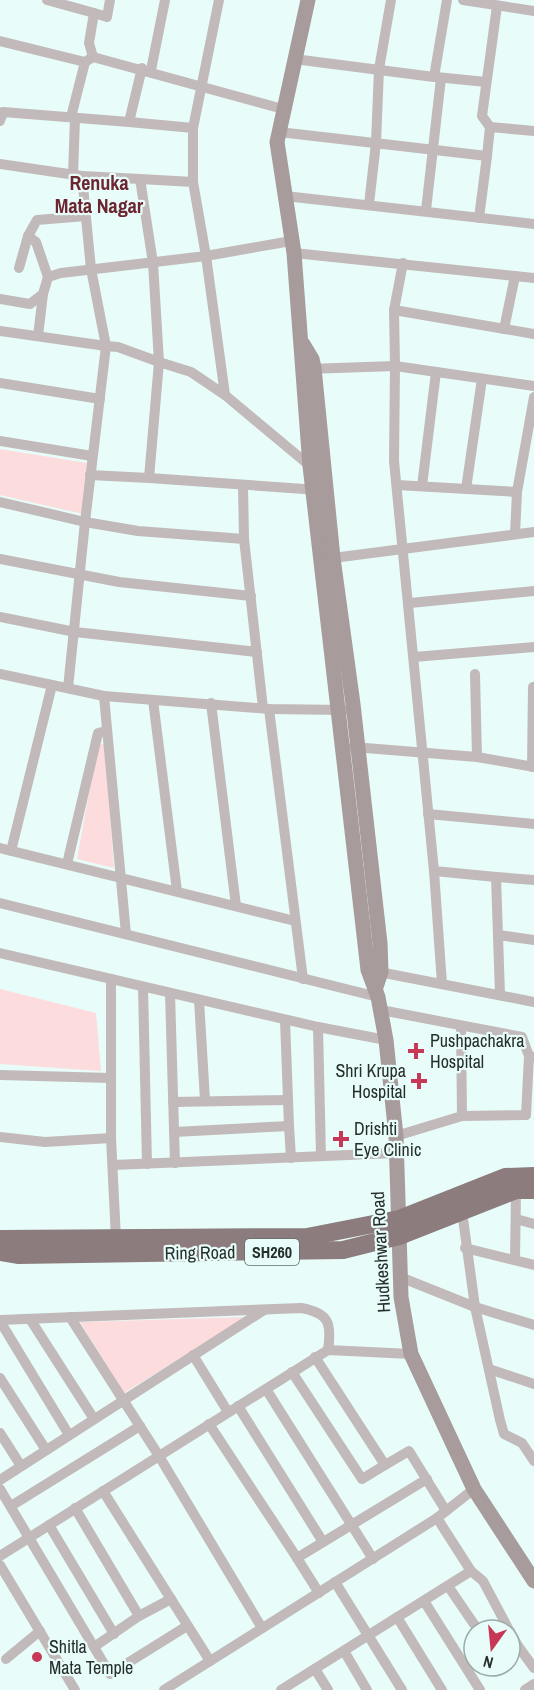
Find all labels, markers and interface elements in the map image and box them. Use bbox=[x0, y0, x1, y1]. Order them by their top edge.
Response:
district label: Renuka Mata Nagar bbox=[55, 169, 144, 219]
place label: Pushpachakra Hospital bbox=[430, 1028, 524, 1074]
marker: Pushpachakra Hospital bbox=[407, 1042, 425, 1060]
place label: Shri Krupa Hospital bbox=[335, 1058, 406, 1104]
marker: Shri Krupa Hospital bbox=[410, 1072, 428, 1090]
place label: Drishti Eye Clinic bbox=[354, 1116, 421, 1162]
marker: Drishti Eye Clinic bbox=[332, 1130, 350, 1148]
street label: Hudkeshwar Road bbox=[365, 1191, 396, 1313]
street label: Ring Road bbox=[164, 1239, 235, 1266]
road number: SH260 bbox=[245, 1239, 299, 1265]
north arrow bbox=[462, 1618, 522, 1678]
place label: Shitla Mata Temple bbox=[49, 1634, 133, 1680]
marker: Shitla Mata Temple bbox=[30, 1650, 44, 1664]
text: N bbox=[481, 1651, 496, 1674]

